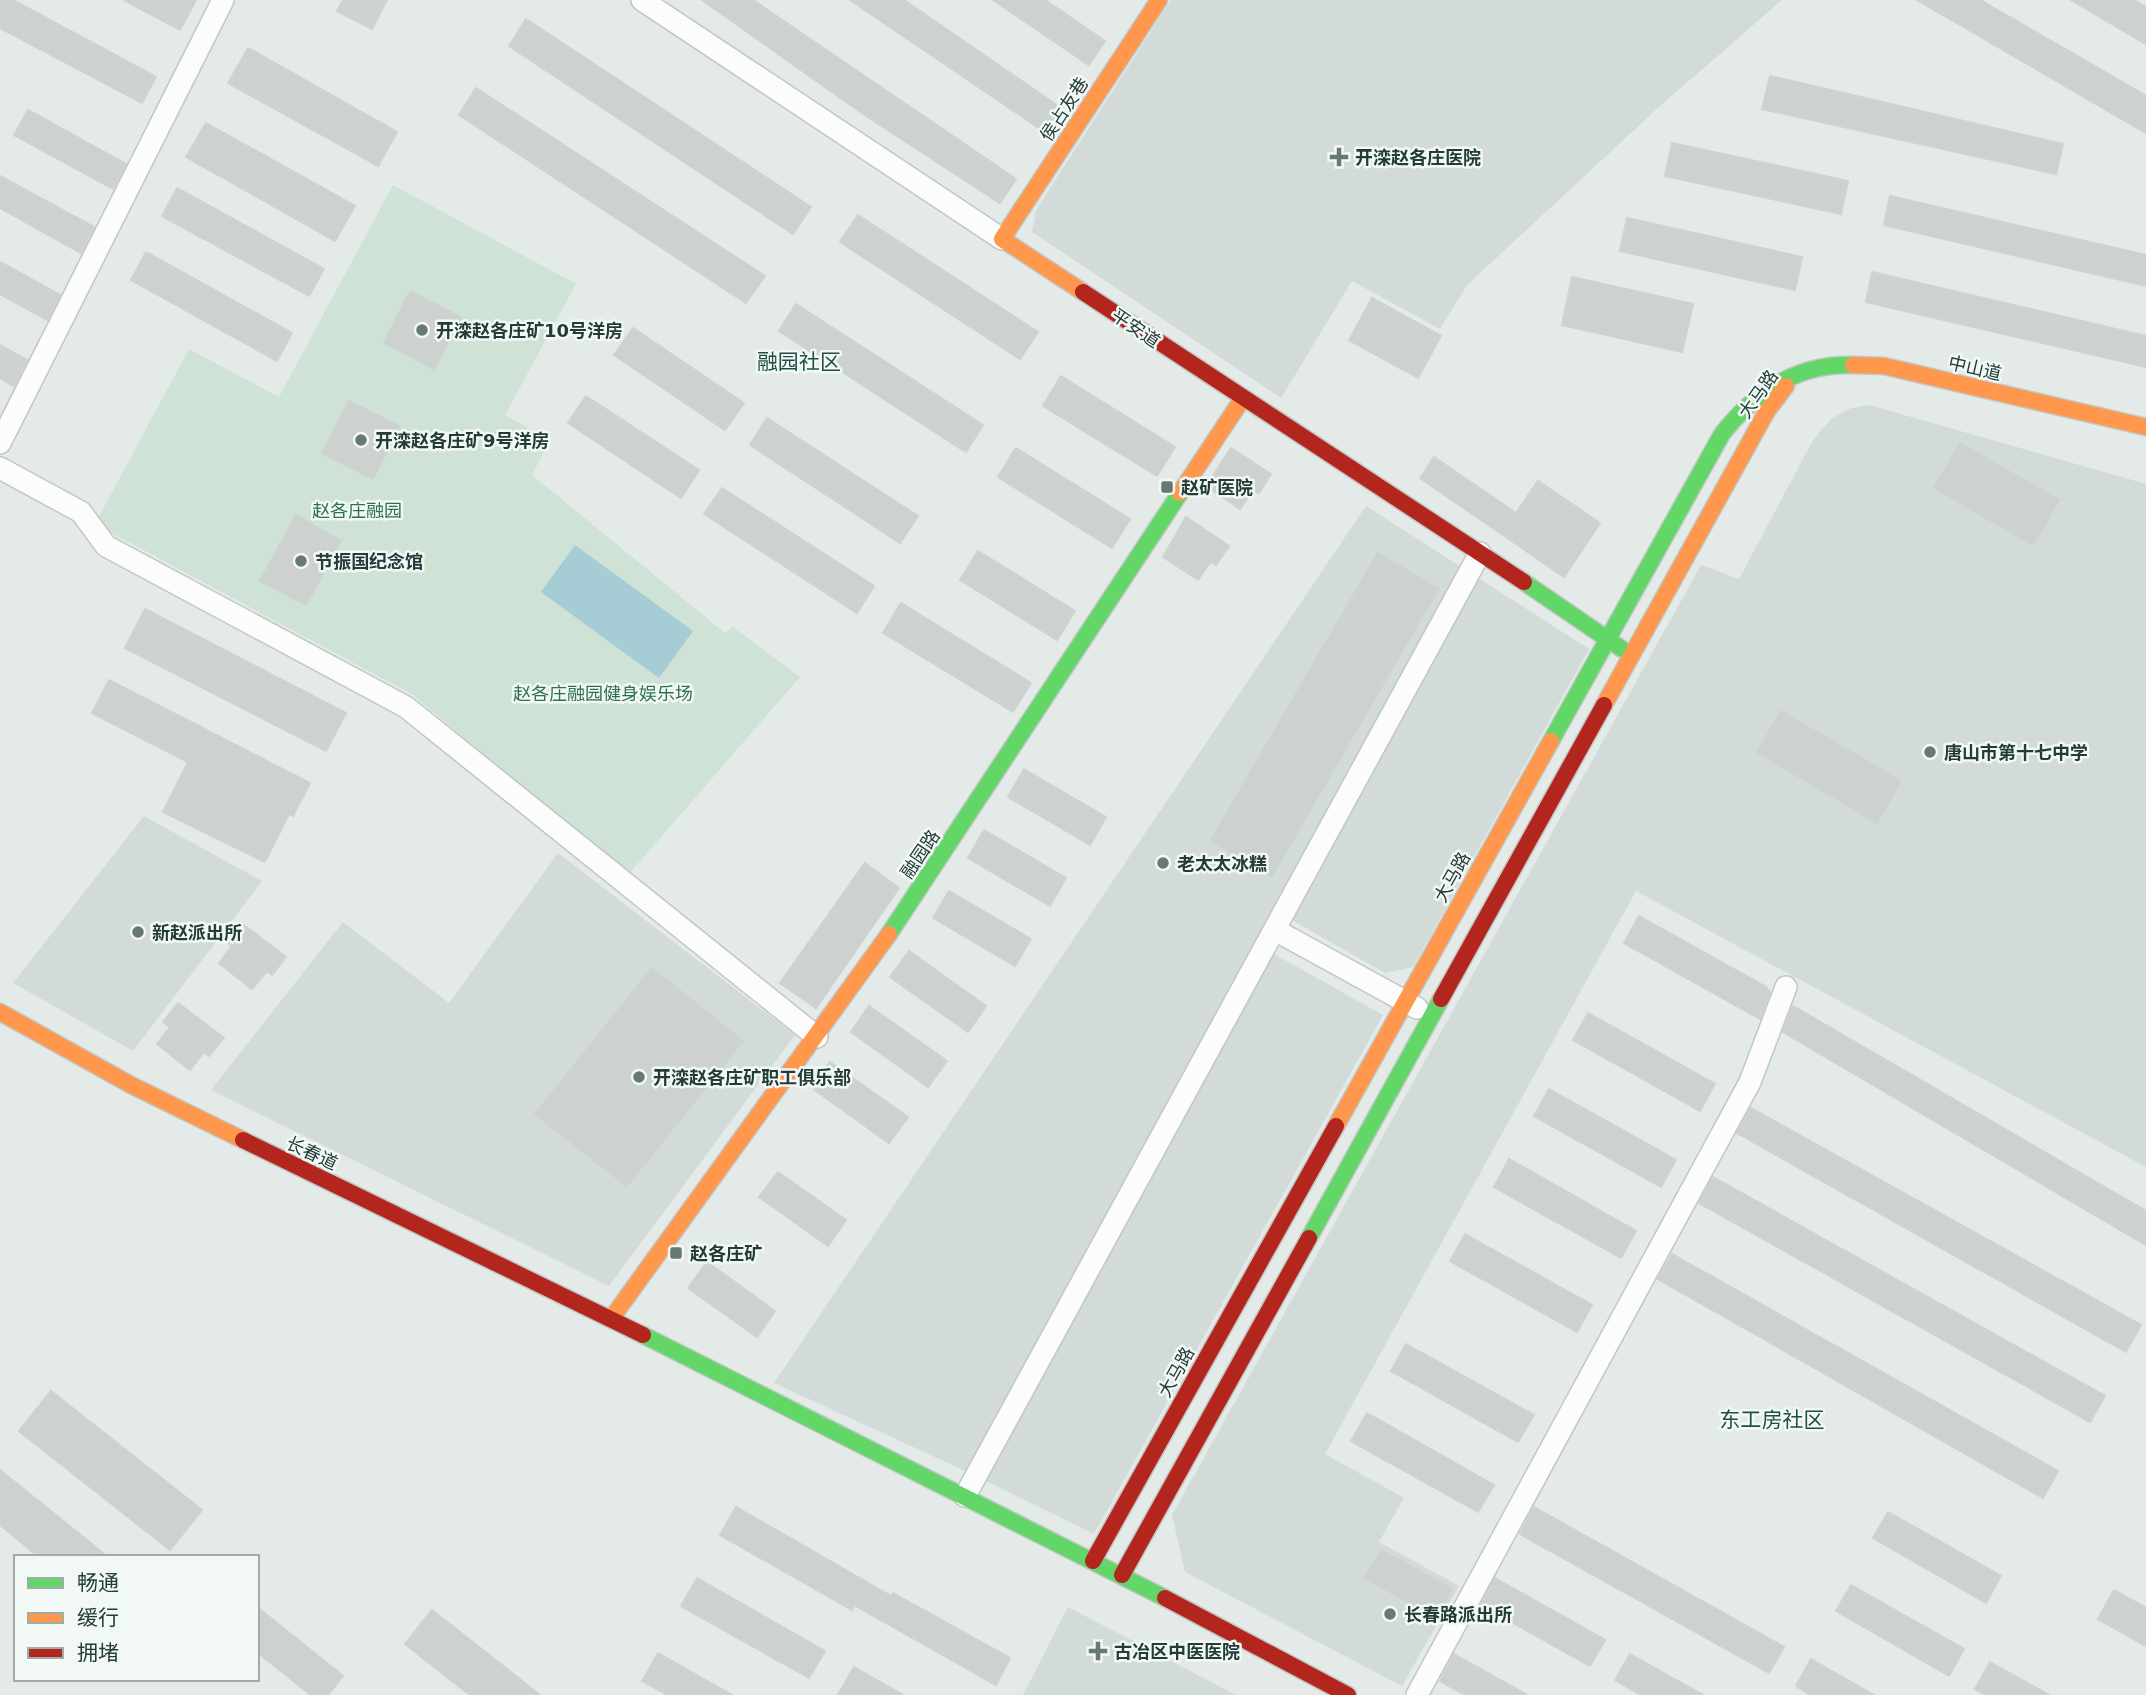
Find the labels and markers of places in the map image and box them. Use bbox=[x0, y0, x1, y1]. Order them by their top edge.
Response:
marker: 开滦赵各庄医院 bbox=[1329, 147, 1349, 167]
place label: 开滦赵各庄医院 bbox=[1355, 147, 1481, 168]
place label: 开滦赵各庄矿10号洋房 bbox=[436, 320, 623, 341]
marker: 开滦赵各庄矿10号洋房 bbox=[414, 322, 430, 338]
place label: 开滦赵各庄矿9号洋房 bbox=[375, 430, 550, 451]
marker: 开滦赵各庄矿9号洋房 bbox=[353, 432, 369, 448]
place label: 赵矿医院 bbox=[1181, 477, 1253, 498]
marker: 赵矿医院 bbox=[1159, 479, 1175, 495]
place label: 节振国纪念馆 bbox=[315, 551, 423, 572]
marker: 节振国纪念馆 bbox=[293, 553, 309, 569]
place label: 唐山市第十七中学 bbox=[1944, 742, 2088, 763]
marker: 唐山市第十七中学 bbox=[1922, 744, 1938, 760]
place label: 老太太冰糕 bbox=[1177, 853, 1267, 874]
marker: 老太太冰糕 bbox=[1155, 855, 1171, 871]
place label: 新赵派出所 bbox=[152, 922, 242, 943]
marker: 新赵派出所 bbox=[130, 924, 146, 940]
place label: 开滦赵各庄矿职工俱乐部 bbox=[653, 1067, 851, 1088]
marker: 开滦赵各庄矿职工俱乐部 bbox=[631, 1069, 647, 1085]
place label: 赵各庄矿 bbox=[690, 1243, 762, 1264]
marker: 赵各庄矿 bbox=[668, 1245, 684, 1261]
place label: 长春路派出所 bbox=[1404, 1604, 1512, 1625]
marker: 长春路派出所 bbox=[1382, 1606, 1398, 1622]
marker: 古冶区中医医院 bbox=[1088, 1641, 1108, 1661]
place label: 古冶区中医医院 bbox=[1114, 1641, 1240, 1662]

